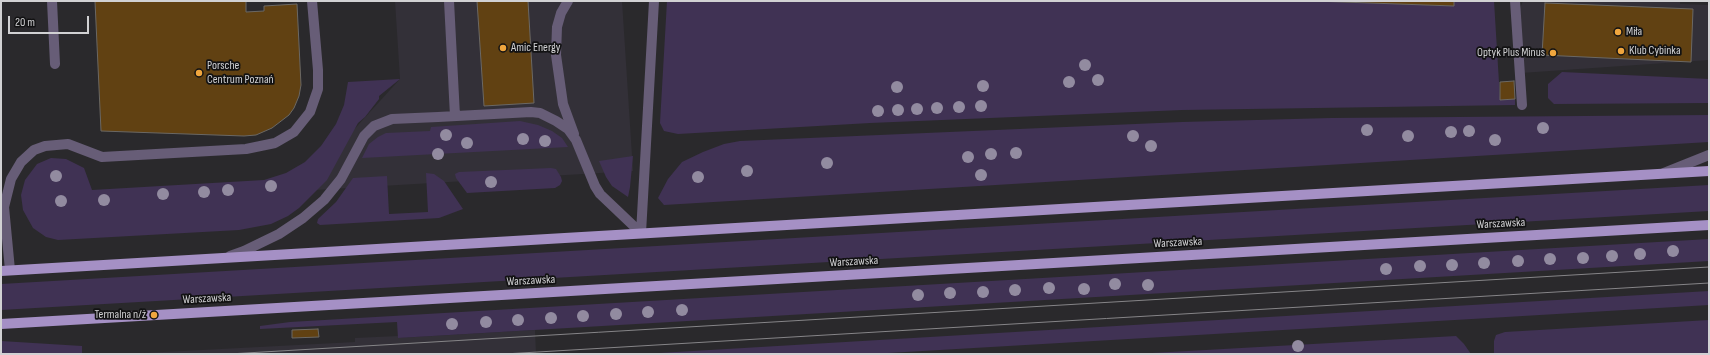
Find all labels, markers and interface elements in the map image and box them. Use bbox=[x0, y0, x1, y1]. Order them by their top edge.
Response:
scale bar bbox=[10, 8, 91, 34]
text: 20 m bbox=[15, 15, 35, 30]
place label: Miła bbox=[1626, 25, 1642, 39]
marker: Miła bbox=[1613, 27, 1623, 37]
place label: Amic Energy bbox=[511, 41, 560, 55]
marker: Amic Energy bbox=[498, 43, 508, 53]
place label: Klub Cybinka bbox=[1629, 44, 1681, 58]
place label: Optyk Plus Minus bbox=[1477, 46, 1545, 60]
marker: Klub Cybinka bbox=[1616, 46, 1626, 56]
marker: Optyk Plus Minus bbox=[1548, 48, 1558, 58]
place label: Porsche Centrum Poznań bbox=[207, 59, 274, 87]
marker: Porsche Centrum Poznań bbox=[194, 68, 204, 78]
street label: Warszawska bbox=[1476, 216, 1526, 232]
street label: Warszawska bbox=[1153, 235, 1203, 251]
street label: Warszawska bbox=[829, 254, 879, 270]
street label: Warszawska bbox=[506, 273, 556, 289]
street label: Warszawska bbox=[182, 291, 232, 307]
place label: Termalna n/ż bbox=[94, 308, 146, 322]
marker: Termalna n/ż bbox=[149, 310, 159, 320]

